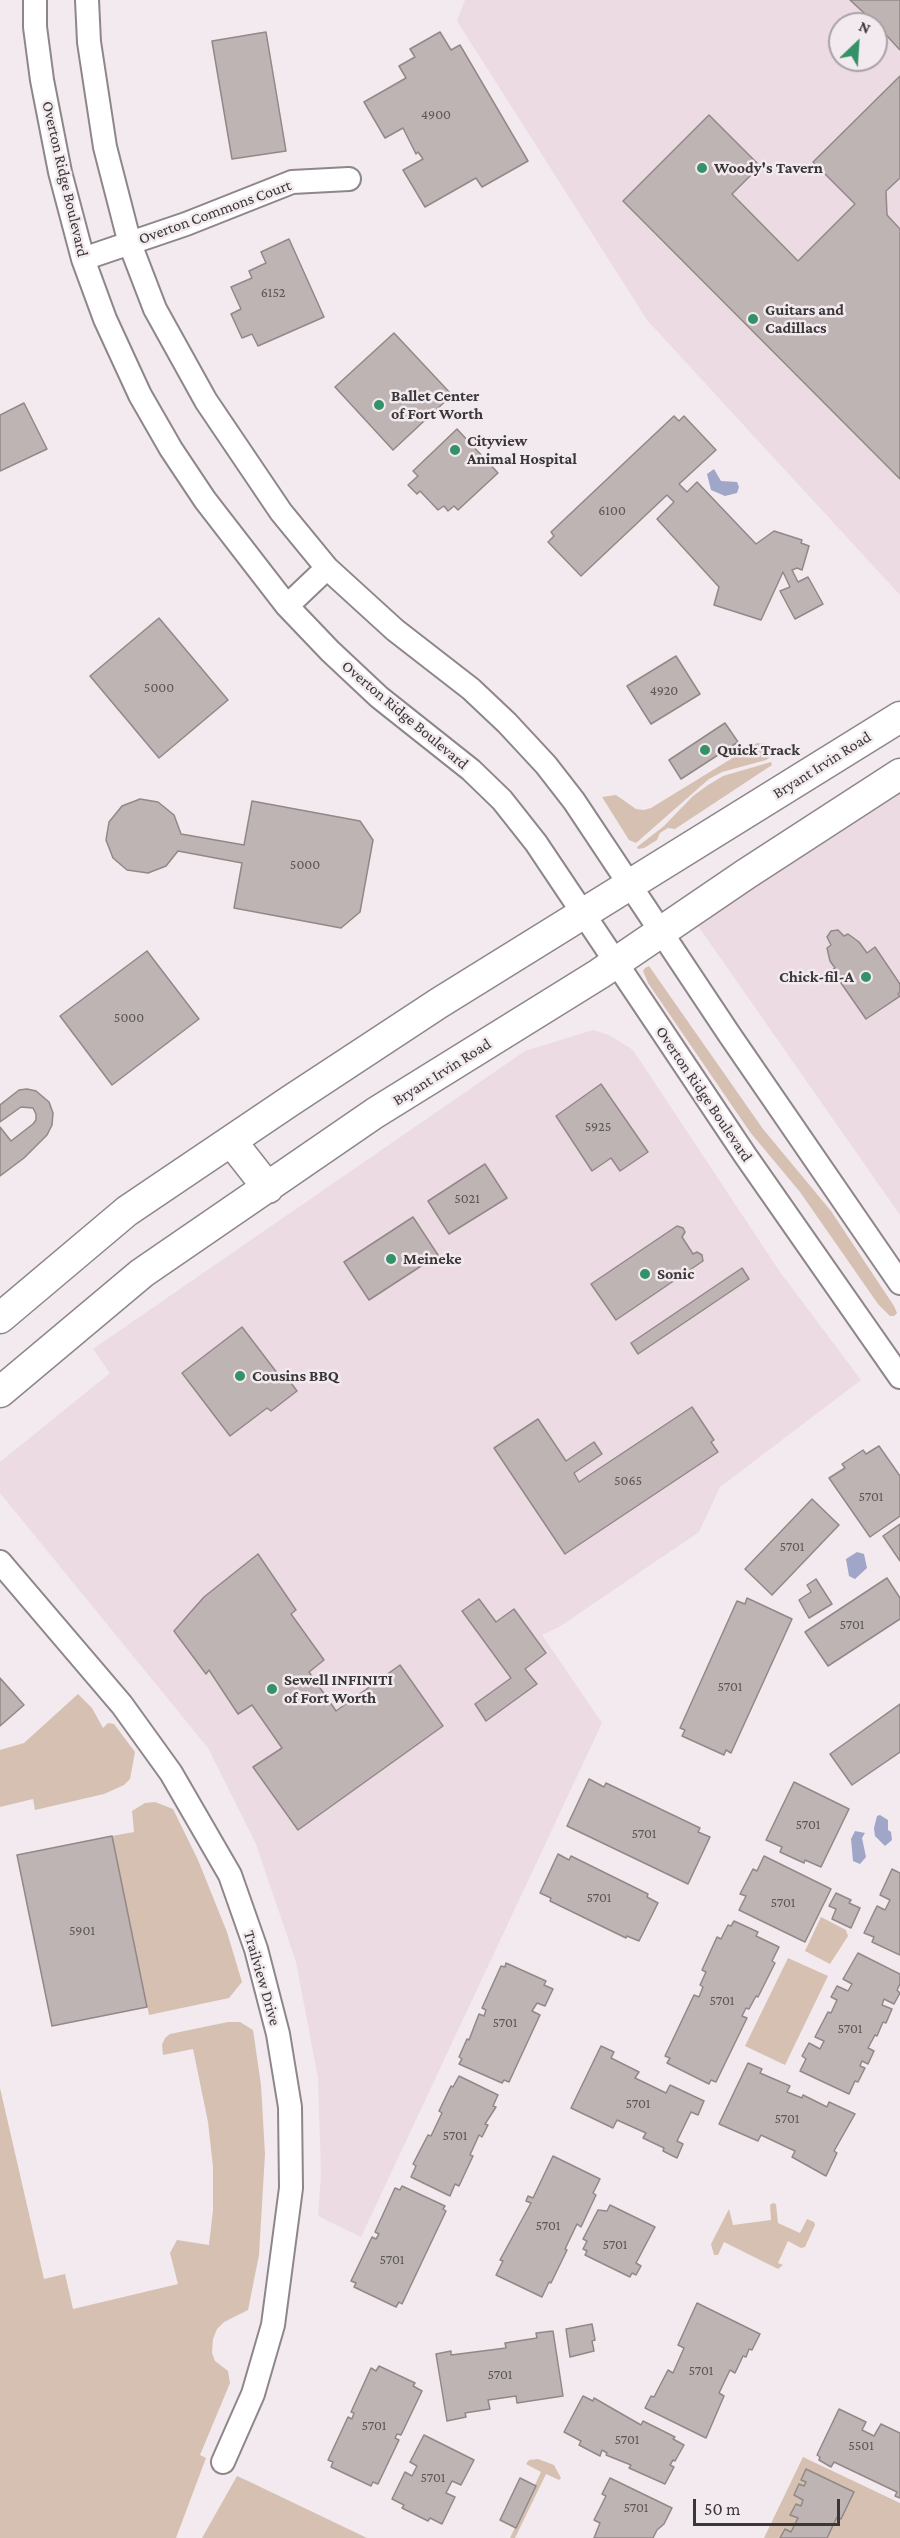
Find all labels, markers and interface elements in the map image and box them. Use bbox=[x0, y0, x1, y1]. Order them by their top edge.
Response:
north arrow bbox=[828, 12, 888, 72]
text: N bbox=[856, 17, 874, 37]
street label: Overton Ridge Boulevard bbox=[38, 99, 92, 259]
house number: 4900 bbox=[421, 107, 451, 123]
place label: Woody's Tavern bbox=[714, 158, 823, 178]
marker: Woody's Tavern bbox=[695, 161, 709, 175]
street label: Overton Commons Court bbox=[136, 175, 294, 249]
house number: 6152 bbox=[261, 285, 285, 301]
place label: Guitars and Cadillacs bbox=[765, 300, 844, 338]
marker: Guitars and Cadillacs bbox=[746, 312, 760, 326]
place label: Ballet Center of Fort Worth bbox=[391, 386, 483, 424]
marker: Ballet Center of Fort Worth bbox=[372, 398, 386, 412]
place label: Cityview Animal Hospital bbox=[467, 431, 577, 469]
marker: Cityview Animal Hospital bbox=[448, 443, 462, 457]
house number: 6100 bbox=[598, 503, 626, 519]
street label: Overton Ridge Boulevard bbox=[338, 656, 472, 774]
house number: 5000 bbox=[144, 680, 174, 696]
house number: 4920 bbox=[650, 683, 678, 699]
street label: Bryant Irvin Road bbox=[769, 727, 875, 803]
place label: Quick Track bbox=[717, 740, 800, 760]
marker: Quick Track bbox=[698, 743, 712, 757]
house number: 5000 bbox=[290, 857, 320, 873]
place label: Chick-fil-A bbox=[779, 967, 854, 987]
marker: Chick-fil-A bbox=[859, 970, 873, 984]
house number: 5000 bbox=[114, 1010, 144, 1026]
street label: Overton Ridge Boulevard bbox=[651, 1023, 757, 1165]
street label: Bryant Irvin Road bbox=[389, 1034, 495, 1110]
house number: 5925 bbox=[585, 1119, 611, 1135]
house number: 5021 bbox=[454, 1191, 480, 1207]
place label: Meineke bbox=[403, 1249, 462, 1269]
marker: Meineke bbox=[384, 1252, 398, 1266]
place label: Sonic bbox=[657, 1264, 694, 1284]
marker: Sonic bbox=[638, 1267, 652, 1281]
place label: Cousins BBQ bbox=[252, 1366, 339, 1386]
marker: Cousins BBQ bbox=[233, 1369, 247, 1383]
house number: 5065 bbox=[614, 1473, 642, 1489]
house number: 5701 bbox=[858, 1489, 884, 1505]
house number: 5701 bbox=[779, 1539, 805, 1555]
house number: 5701 bbox=[839, 1617, 865, 1633]
place label: Sewell INFINITI of Fort Worth bbox=[284, 1670, 393, 1708]
house number: 5701 bbox=[717, 1679, 743, 1695]
marker: Sewell INFINITI of Fort Worth bbox=[265, 1682, 279, 1696]
house number: 5701 bbox=[795, 1817, 821, 1833]
house number: 5701 bbox=[631, 1826, 657, 1842]
house number: 5701 bbox=[586, 1890, 612, 1906]
house number: 5701 bbox=[770, 1895, 796, 1911]
house number: 5901 bbox=[69, 1923, 95, 1939]
street label: Trailview Drive bbox=[239, 1928, 285, 2028]
house number: 5701 bbox=[709, 1993, 735, 2009]
house number: 5701 bbox=[492, 2015, 518, 2031]
house number: 5701 bbox=[837, 2021, 863, 2037]
house number: 5701 bbox=[625, 2096, 651, 2112]
house number: 5701 bbox=[774, 2111, 800, 2127]
house number: 5701 bbox=[442, 2128, 468, 2144]
house number: 5701 bbox=[535, 2218, 561, 2234]
house number: 5701 bbox=[602, 2237, 628, 2253]
house number: 5701 bbox=[379, 2252, 405, 2268]
house number: 5701 bbox=[688, 2363, 714, 2379]
house number: 5701 bbox=[487, 2367, 513, 2383]
house number: 5701 bbox=[361, 2418, 387, 2434]
house number: 5701 bbox=[614, 2432, 640, 2448]
house number: 5501 bbox=[848, 2438, 874, 2454]
house number: 5701 bbox=[420, 2470, 446, 2486]
scale bar bbox=[696, 2487, 843, 2525]
text: 50 m bbox=[704, 2499, 741, 2519]
house number: 5701 bbox=[623, 2500, 649, 2516]

